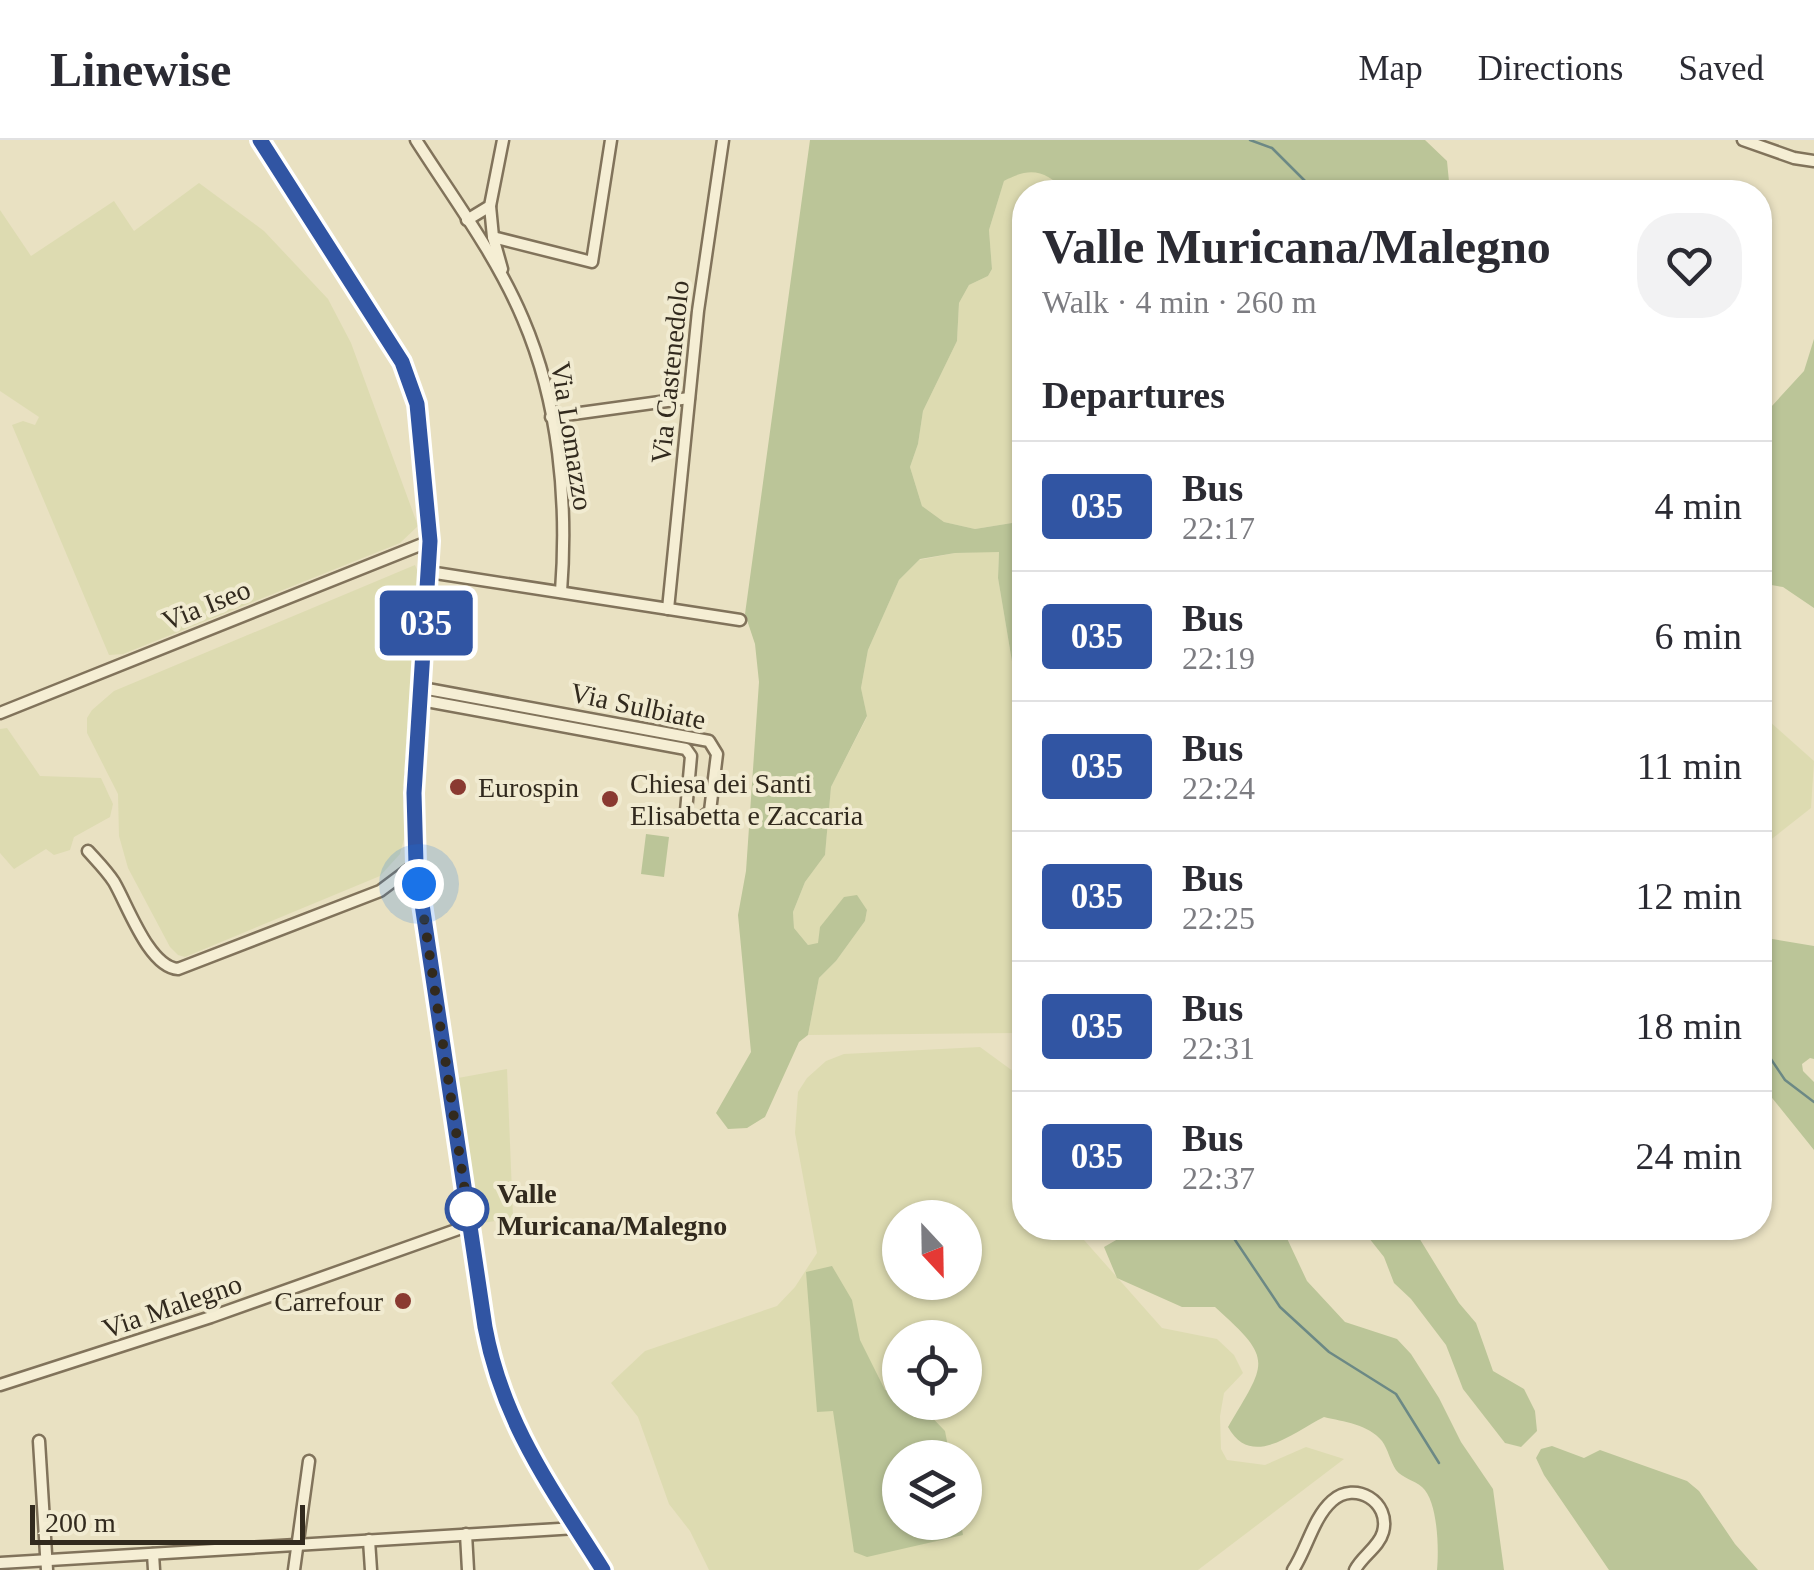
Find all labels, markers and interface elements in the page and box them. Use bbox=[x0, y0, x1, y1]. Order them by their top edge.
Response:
text: Linewise bbox=[50, 43, 231, 96]
text: Map bbox=[1359, 49, 1423, 88]
text: Directions bbox=[1478, 49, 1623, 88]
text: Saved bbox=[1678, 49, 1764, 88]
button: heart bbox=[1637, 213, 1742, 318]
text: Valle Muricana/Malegno bbox=[1042, 220, 1551, 273]
street label: Via Castenedolo bbox=[645, 279, 695, 465]
text: Walk · 4 min · 260 m bbox=[1042, 284, 1317, 320]
street label: Via Lomazzo bbox=[545, 360, 599, 512]
text: Departures bbox=[1042, 374, 1225, 416]
text: Bus bbox=[1182, 467, 1243, 509]
text: 4 min bbox=[1654, 485, 1742, 527]
text: 035 bbox=[1071, 487, 1123, 526]
text: 22:17 bbox=[1182, 510, 1255, 546]
street label: Via Iseo bbox=[157, 573, 255, 637]
line badge: 035 bbox=[368, 590, 484, 656]
text: Bus bbox=[1182, 597, 1243, 639]
text: 035 bbox=[400, 604, 452, 643]
text: 6 min bbox=[1654, 615, 1742, 657]
text: 035 bbox=[1071, 617, 1123, 656]
text: 22:19 bbox=[1182, 640, 1255, 676]
street label: Via Sulbiate bbox=[568, 677, 708, 735]
text: Bus bbox=[1182, 727, 1243, 769]
text: 11 min bbox=[1637, 745, 1742, 787]
text: 035 bbox=[1071, 747, 1123, 786]
place label: Chiesa dei Santi Elisabetta e Zaccaria bbox=[630, 768, 864, 831]
text: 22:24 bbox=[1182, 770, 1255, 806]
place label: Eurospin bbox=[478, 772, 579, 803]
marker: Eurospin bbox=[447, 776, 469, 798]
marker: Chiesa dei Santi Elisabetta e Zaccaria bbox=[599, 788, 621, 810]
text: Bus bbox=[1182, 857, 1243, 899]
your location bbox=[394, 859, 444, 909]
text: 12 min bbox=[1635, 875, 1742, 917]
text: 035 bbox=[1071, 877, 1123, 916]
text: 22:25 bbox=[1182, 900, 1255, 936]
text: Bus bbox=[1182, 987, 1243, 1029]
text: 18 min bbox=[1635, 1005, 1742, 1047]
text: 035 bbox=[1071, 1007, 1123, 1046]
text: 22:31 bbox=[1182, 1030, 1255, 1066]
text: Bus bbox=[1182, 1117, 1243, 1159]
text: 24 min bbox=[1635, 1135, 1742, 1177]
text: 035 bbox=[1071, 1137, 1123, 1176]
text: 22:37 bbox=[1182, 1160, 1255, 1196]
place label: Valle Muricana/Malegno bbox=[497, 1178, 727, 1241]
marker: Valle Muricana/Malegno bbox=[446, 1188, 488, 1230]
north arrow bbox=[882, 1200, 982, 1300]
map controls bbox=[882, 1200, 982, 1540]
street label: Via Malegno bbox=[98, 1268, 246, 1344]
place label: Carrefour bbox=[274, 1286, 384, 1317]
marker: Carrefour bbox=[392, 1290, 414, 1312]
button: locate bbox=[882, 1320, 982, 1420]
button: layers bbox=[882, 1440, 982, 1540]
scale bar bbox=[30, 1500, 305, 1544]
text: 200 m bbox=[45, 1507, 116, 1538]

